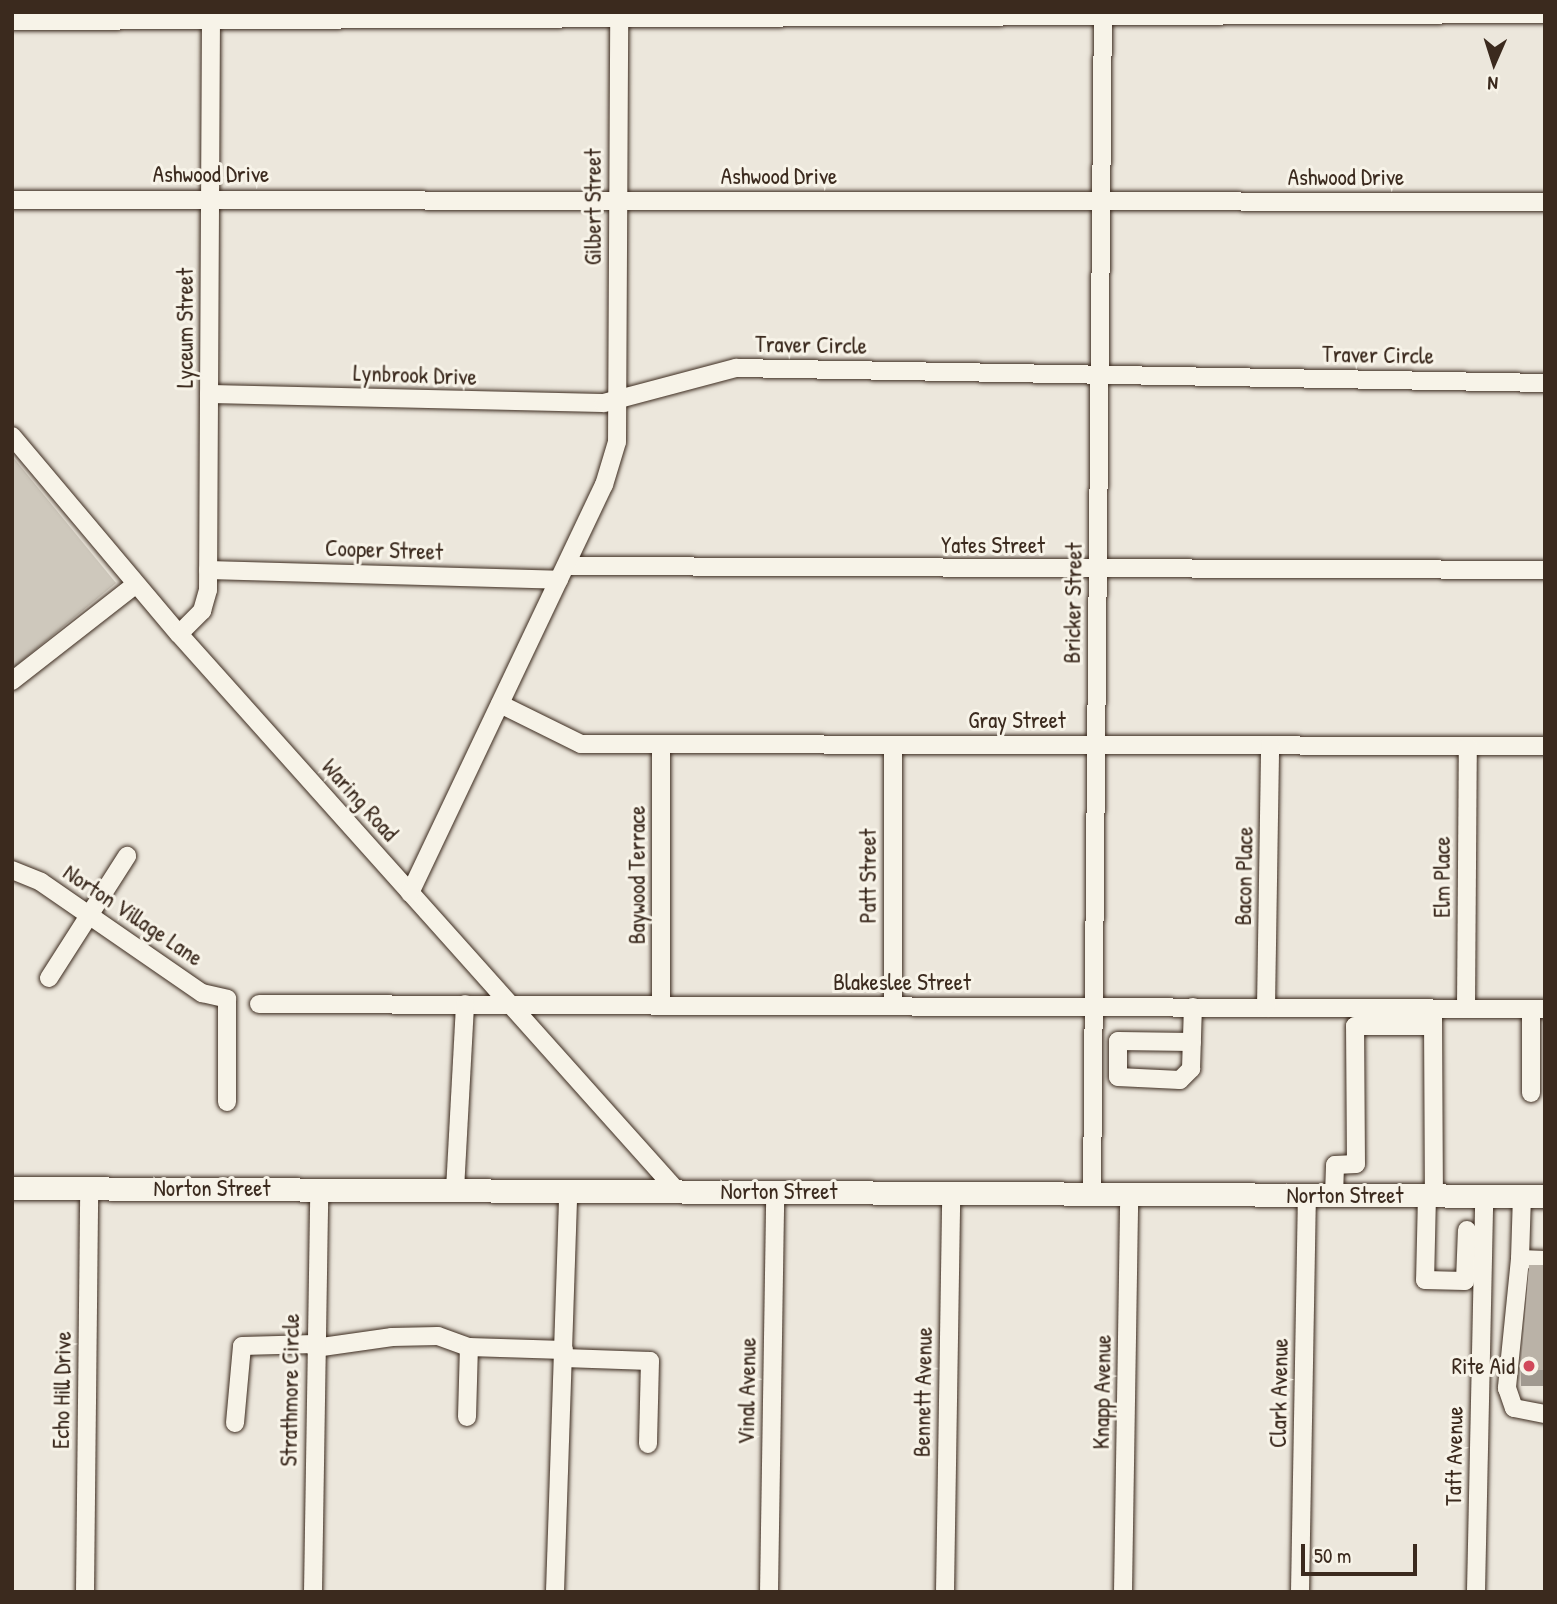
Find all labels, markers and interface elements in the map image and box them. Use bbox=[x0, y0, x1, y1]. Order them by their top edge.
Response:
north arrow bbox=[1459, 28, 1529, 98]
text: N bbox=[1487, 71, 1499, 97]
street label: Gilbert Street bbox=[579, 149, 607, 265]
street label: Ashwood Drive bbox=[153, 160, 269, 188]
street label: Ashwood Drive bbox=[721, 162, 837, 190]
street label: Ashwood Drive bbox=[1288, 163, 1404, 191]
street label: Lyceum Street bbox=[171, 268, 199, 388]
street label: Traver Circle bbox=[755, 330, 867, 360]
street label: Traver Circle bbox=[1322, 340, 1434, 370]
street label: Lynbrook Drive bbox=[353, 359, 477, 391]
street label: Yates Street bbox=[941, 531, 1045, 559]
street label: Cooper Street bbox=[325, 534, 443, 566]
street label: Bricker Street bbox=[1058, 542, 1088, 664]
street label: Gray Street bbox=[968, 706, 1066, 734]
street label: Waring Road bbox=[316, 753, 404, 847]
street label: Baywood Terrace bbox=[623, 806, 651, 944]
street label: Bacon Place bbox=[1229, 826, 1259, 926]
street label: Patt Street bbox=[854, 829, 882, 923]
street label: Elm Place bbox=[1428, 836, 1456, 918]
street label: Norton Village Lane bbox=[58, 858, 208, 972]
street label: Blakeslee Street bbox=[833, 968, 971, 996]
street label: Norton Street bbox=[154, 1174, 270, 1202]
street label: Norton Street bbox=[721, 1177, 837, 1205]
street label: Norton Street bbox=[1287, 1181, 1403, 1209]
street label: Strathmore Circle bbox=[275, 1313, 305, 1467]
street label: Bennett Avenue bbox=[908, 1327, 938, 1457]
street label: Echo Hill Drive bbox=[47, 1331, 77, 1449]
street label: Knapp Avenue bbox=[1087, 1334, 1117, 1450]
street label: Vinal Avenue bbox=[732, 1337, 762, 1445]
street label: Clark Avenue bbox=[1264, 1338, 1294, 1448]
place label: Rite Aid bbox=[1452, 1352, 1515, 1380]
marker: Rite Aid bbox=[1521, 1358, 1537, 1374]
street label: Taft Avenue bbox=[1439, 1406, 1469, 1506]
scale bar bbox=[1305, 1530, 1420, 1574]
text: 50 m bbox=[1314, 1541, 1351, 1570]

